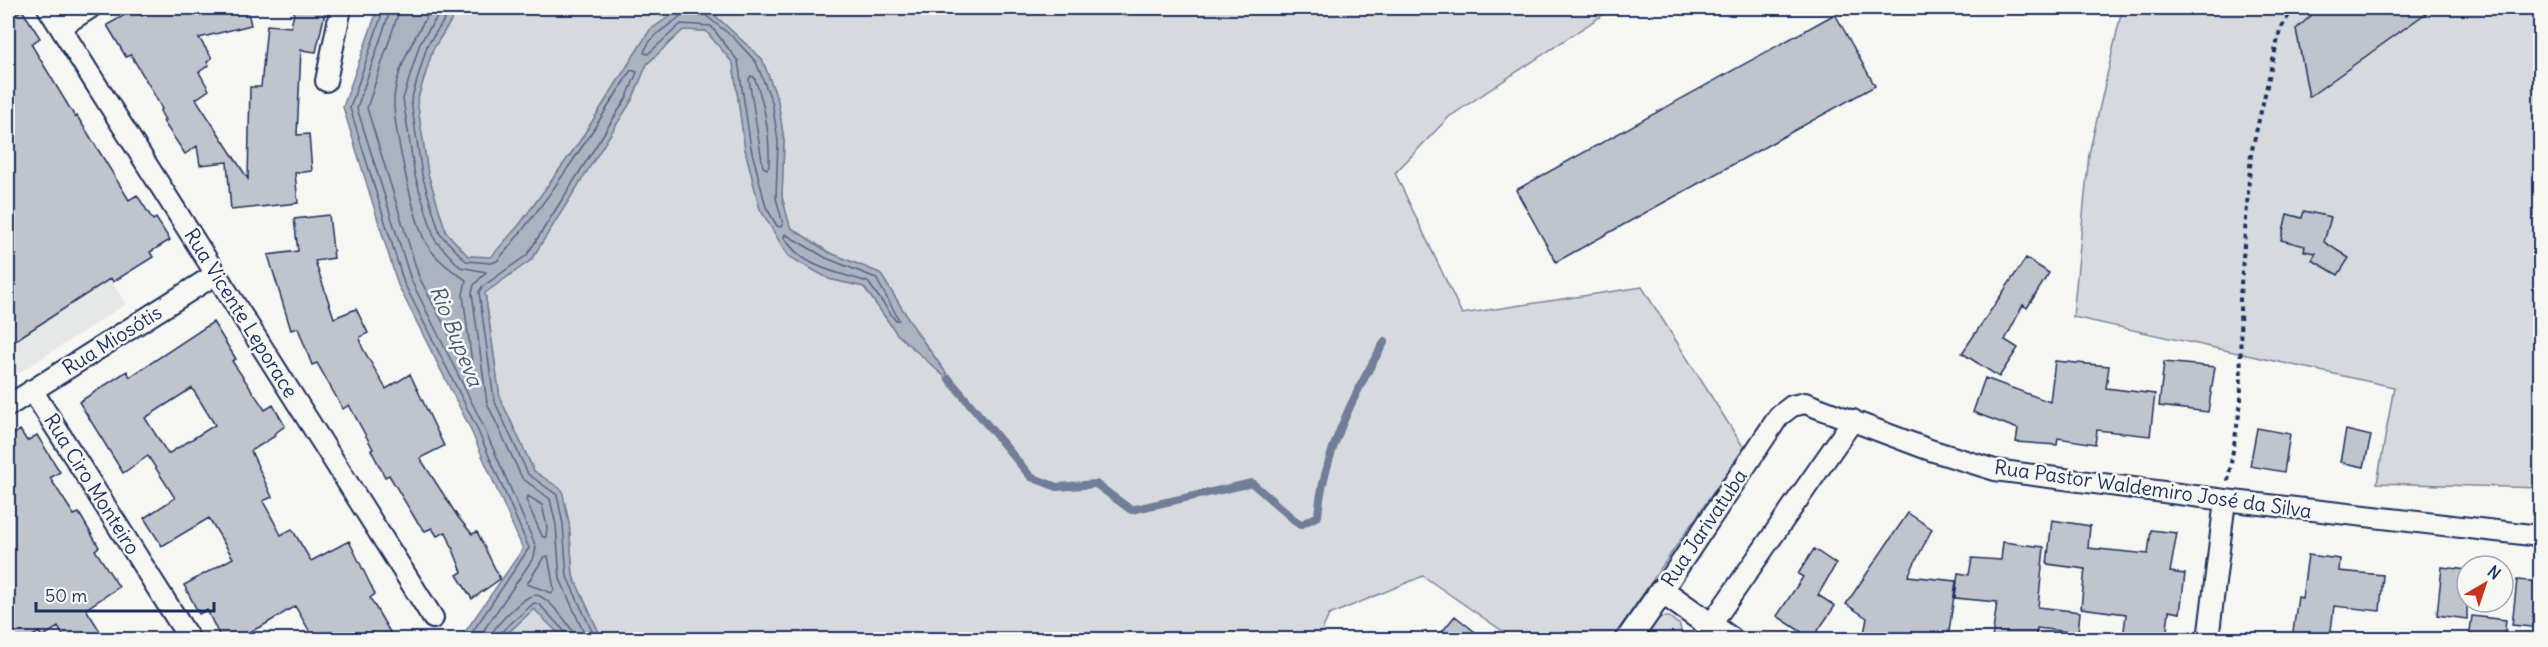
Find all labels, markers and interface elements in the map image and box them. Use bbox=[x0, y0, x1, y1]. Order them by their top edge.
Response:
street label: Rua Vicente Leporace bbox=[179, 223, 304, 402]
water label: Rio Bupeva bbox=[424, 281, 489, 391]
street label: Rua Miosótis bbox=[57, 299, 166, 380]
street label: Rua Ciro Monteiro bbox=[39, 409, 146, 559]
street label: Rua Pastor Waldemiro José da Silva bbox=[1993, 454, 2313, 523]
street label: Rua Jarivatuba bbox=[1655, 464, 1752, 591]
north arrow bbox=[2455, 554, 2515, 614]
text: N bbox=[2484, 561, 2505, 584]
scale bar bbox=[36, 575, 214, 613]
text: 50 m bbox=[45, 584, 87, 607]

